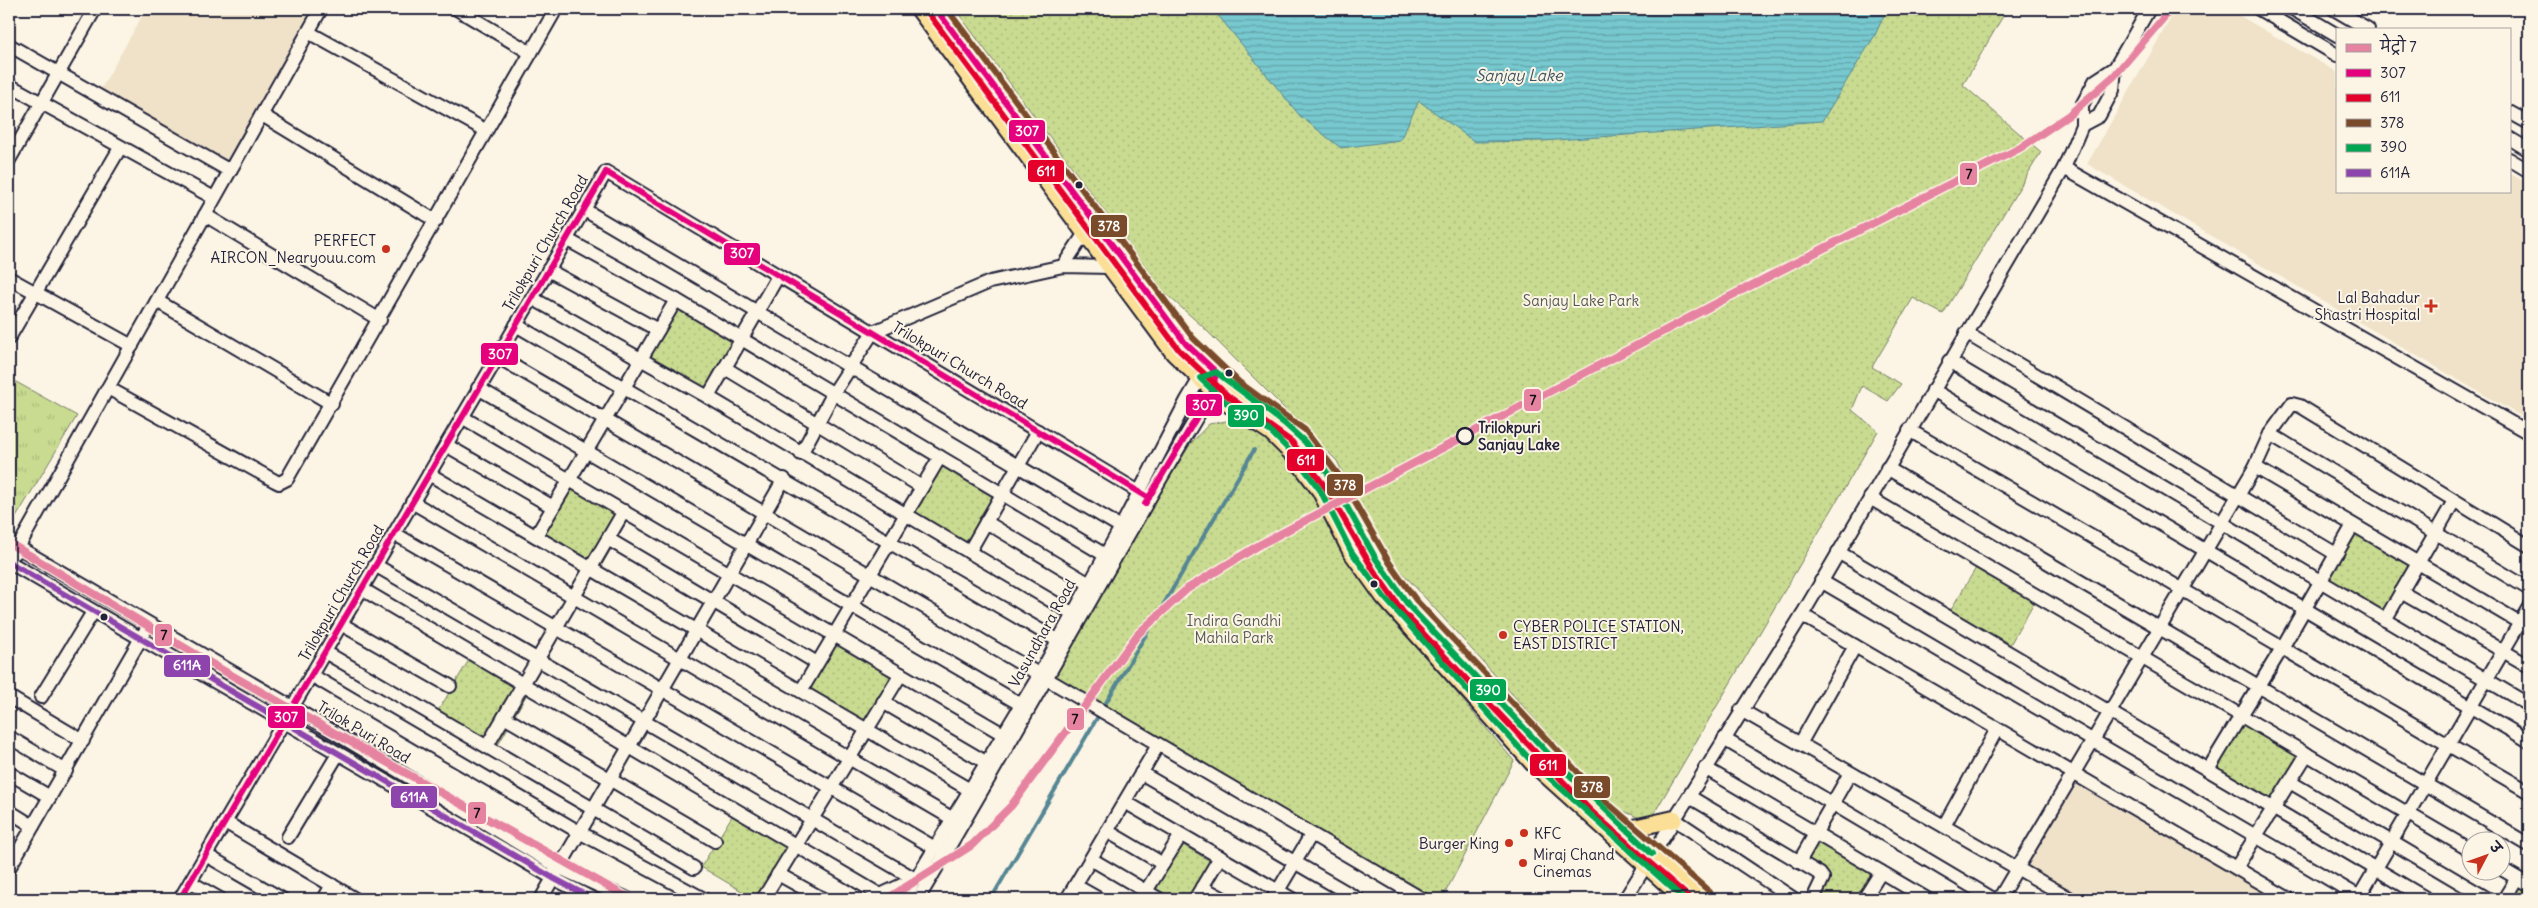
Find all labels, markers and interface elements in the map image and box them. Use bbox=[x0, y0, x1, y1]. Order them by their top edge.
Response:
legend bbox=[2336, 28, 2510, 192]
text: मेट्रो 7 bbox=[2379, 33, 2417, 56]
text: 307 bbox=[2380, 63, 2406, 82]
water label: Sanjay Lake bbox=[1475, 65, 1564, 85]
text: 611 bbox=[2380, 87, 2401, 106]
text: 378 bbox=[2380, 113, 2405, 132]
line badge: 307 bbox=[1008, 119, 1046, 143]
text: 307 bbox=[1015, 122, 1039, 140]
text: 390 bbox=[2380, 137, 2407, 156]
line badge: 611 bbox=[1027, 159, 1065, 183]
text: 611 bbox=[1036, 162, 1056, 180]
line badge: 7 bbox=[1959, 162, 1978, 186]
text: 611A bbox=[2380, 163, 2411, 182]
text: 7 bbox=[1966, 165, 1973, 183]
street label: Trilokpuri Church Road bbox=[498, 171, 592, 315]
unlabelled marker bbox=[1074, 180, 1084, 190]
line badge: 378 bbox=[1090, 214, 1128, 238]
text: 378 bbox=[1098, 217, 1120, 235]
place label: PERFECT AIRCON_Nearyouu.com bbox=[211, 231, 376, 267]
line badge: 307 bbox=[723, 242, 761, 266]
marker: PERFECT AIRCON_Nearyouu.com bbox=[380, 243, 392, 255]
text: 307 bbox=[730, 244, 754, 262]
place label: Lal Bahadur Shastri Hospital bbox=[2315, 288, 2420, 324]
park label: Sanjay Lake Park bbox=[1523, 291, 1640, 310]
marker: Lal Bahadur Shastri Hospital bbox=[2424, 299, 2438, 313]
street label: Trilokpuri Church Road bbox=[889, 317, 1031, 413]
line badge: 307 bbox=[480, 342, 519, 366]
text: 307 bbox=[488, 345, 512, 363]
unlabelled marker bbox=[1224, 368, 1234, 378]
line badge: 7 bbox=[1523, 388, 1542, 412]
text: 7 bbox=[1530, 391, 1537, 409]
line badge: 307 bbox=[1185, 393, 1223, 417]
text: 307 bbox=[1192, 396, 1216, 414]
line badge: 390 bbox=[1227, 404, 1265, 428]
text: 390 bbox=[1233, 406, 1259, 424]
place label: Trilokpuri Sanjay Lake bbox=[1478, 418, 1560, 455]
marker: Trilokpuri Sanjay Lake bbox=[1456, 427, 1474, 445]
line badge: 611 bbox=[1286, 448, 1325, 472]
text: 611 bbox=[1296, 451, 1316, 469]
line badge: 378 bbox=[1326, 473, 1364, 497]
text: 378 bbox=[1334, 476, 1356, 494]
street label: Trilokpuri Church Road bbox=[294, 521, 388, 665]
street label: Vasundhara Road bbox=[1004, 575, 1080, 690]
unlabelled marker bbox=[1369, 579, 1379, 589]
park label: Indira Gandhi Mahila Park bbox=[1187, 611, 1281, 647]
unlabelled marker bbox=[99, 612, 109, 622]
place label: CYBER POLICE STATION, EAST DISTRICT bbox=[1513, 617, 1684, 653]
line badge: 7 bbox=[154, 623, 173, 647]
text: 7 bbox=[161, 626, 168, 644]
marker: CYBER POLICE STATION, EAST DISTRICT bbox=[1497, 629, 1509, 641]
line badge: 611A bbox=[163, 654, 211, 678]
text: 611A bbox=[173, 656, 201, 674]
line badge: 390 bbox=[1469, 678, 1507, 702]
text: 390 bbox=[1475, 681, 1501, 699]
street label: Trilok Puri Road bbox=[314, 697, 414, 767]
line badge: 307 bbox=[267, 705, 306, 729]
line badge: 7 bbox=[1066, 707, 1085, 731]
text: 307 bbox=[274, 708, 298, 726]
text: 7 bbox=[1072, 710, 1079, 728]
line badge: 611 bbox=[1529, 753, 1567, 777]
text: 611 bbox=[1538, 756, 1558, 774]
line badge: 378 bbox=[1573, 775, 1611, 799]
text: 378 bbox=[1581, 778, 1603, 796]
line badge: 611A bbox=[390, 785, 438, 809]
text: 611A bbox=[400, 788, 428, 806]
line badge: 7 bbox=[467, 801, 487, 825]
text: 7 bbox=[474, 804, 481, 822]
place label: KFC bbox=[1534, 824, 1562, 843]
marker: KFC bbox=[1518, 827, 1530, 839]
north arrow bbox=[2460, 830, 2510, 880]
place label: Burger King bbox=[1419, 834, 1499, 853]
marker: Burger King bbox=[1503, 837, 1515, 849]
text: उ bbox=[2485, 837, 2507, 858]
place label: Miraj Chand Cinemas bbox=[1533, 845, 1615, 881]
marker: Miraj Chand Cinemas bbox=[1517, 857, 1529, 869]

